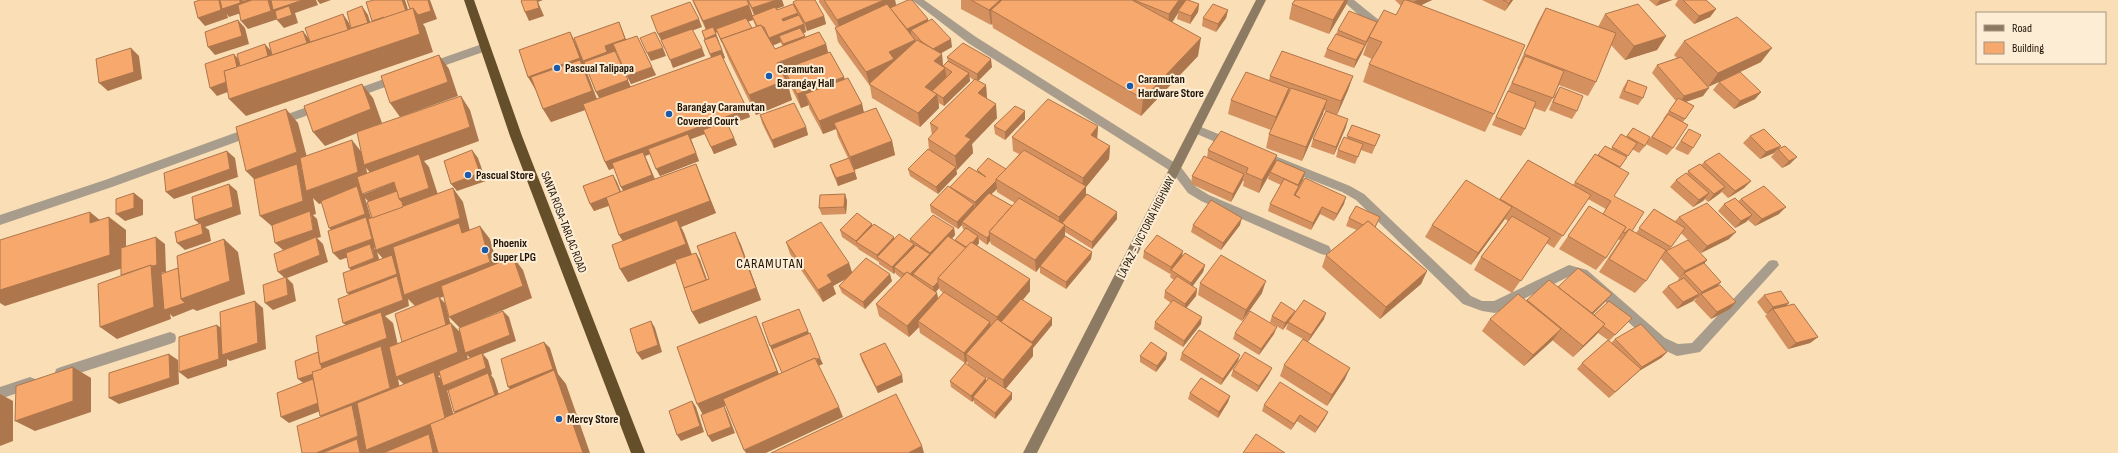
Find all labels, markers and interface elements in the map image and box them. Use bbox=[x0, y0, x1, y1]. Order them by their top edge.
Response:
legend bbox=[1976, 12, 2106, 64]
text: Road bbox=[2012, 21, 2032, 36]
text: Building bbox=[2012, 41, 2044, 56]
place label: Pascual Talipapa bbox=[565, 61, 634, 76]
place label: Caramutan Barangay Hall bbox=[777, 62, 834, 91]
marker: Pascual Talipapa bbox=[552, 63, 562, 73]
marker: Caramutan Barangay Hall bbox=[764, 71, 774, 81]
place label: Caramutan Hardware Store bbox=[1138, 72, 1204, 101]
marker: Caramutan Hardware Store bbox=[1125, 81, 1135, 91]
place label: Barangay Caramutan Covered Court bbox=[677, 100, 765, 129]
marker: Barangay Caramutan Covered Court bbox=[664, 109, 674, 119]
place label: Pascual Store bbox=[476, 168, 534, 183]
street label: SANTA ROSA-TARLAC ROAD bbox=[537, 169, 590, 275]
marker: Pascual Store bbox=[463, 170, 473, 180]
street label: LA PAZ - VICTORIA HIGHWAY bbox=[1114, 174, 1179, 280]
place label: Phoenix Super LPG bbox=[493, 236, 536, 265]
marker: Phoenix Super LPG bbox=[480, 245, 490, 255]
district label: CARAMUTAN bbox=[736, 255, 804, 272]
place label: Mercy Store bbox=[567, 412, 618, 427]
marker: Mercy Store bbox=[554, 414, 564, 424]

